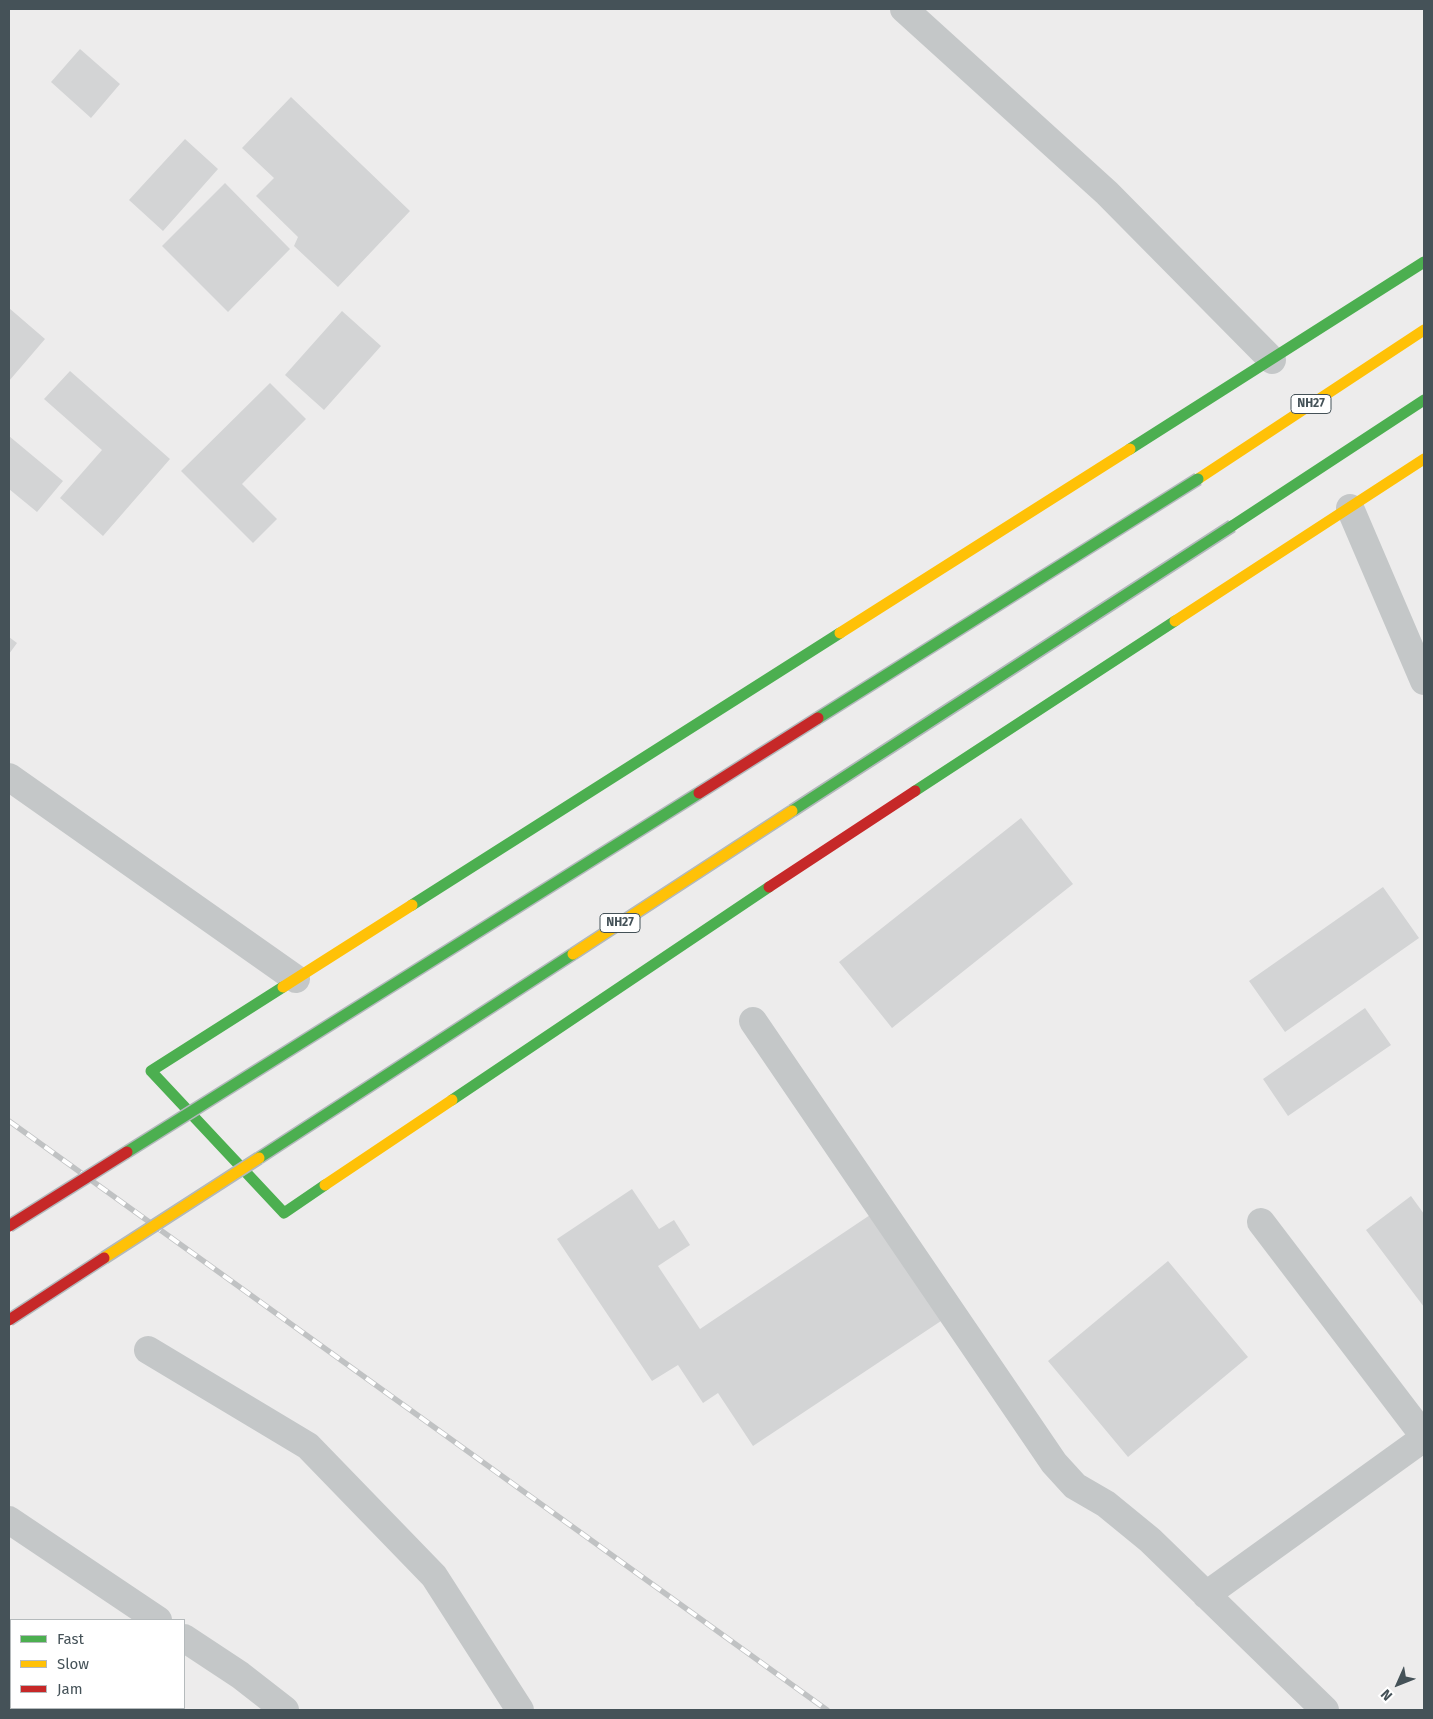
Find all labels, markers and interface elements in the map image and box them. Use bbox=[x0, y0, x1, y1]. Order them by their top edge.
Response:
road number: NH27 bbox=[1291, 394, 1331, 414]
road number: NH27 bbox=[600, 914, 640, 932]
legend bbox=[10, 1619, 185, 1709]
text: Fast bbox=[57, 1630, 84, 1648]
text: Slow bbox=[57, 1655, 89, 1673]
north arrow bbox=[1373, 1659, 1423, 1709]
text: Jam bbox=[57, 1680, 83, 1698]
text: N bbox=[1378, 1686, 1396, 1704]

